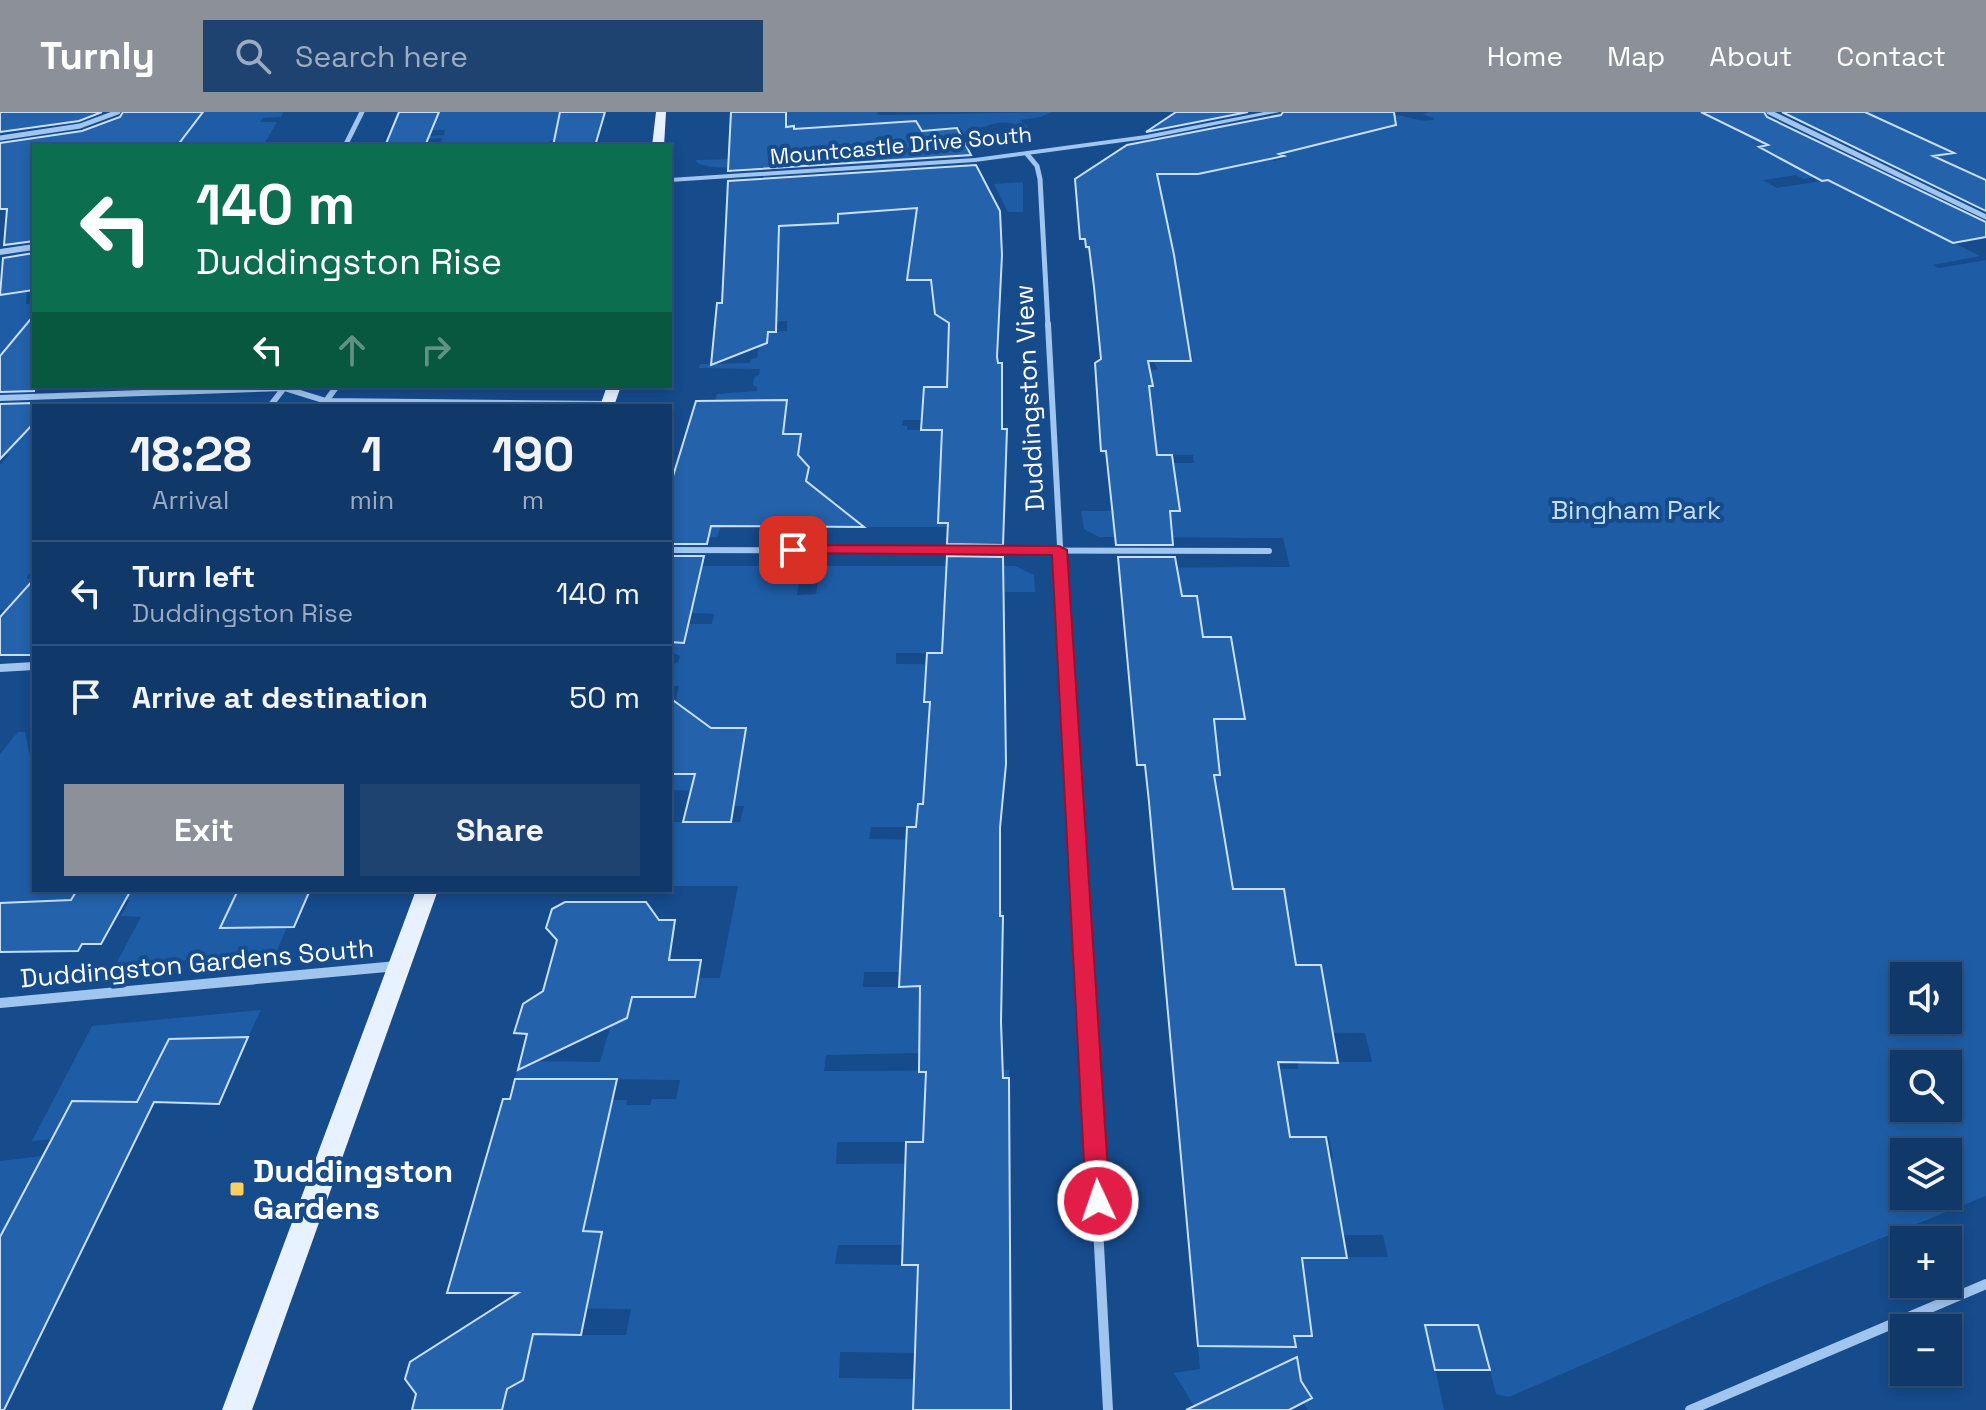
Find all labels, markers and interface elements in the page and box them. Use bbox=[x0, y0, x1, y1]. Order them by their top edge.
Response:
search box bbox=[203, 20, 763, 92]
text: Turnly bbox=[40, 32, 155, 80]
icon: search bbox=[231, 34, 275, 78]
text: Search here bbox=[295, 37, 468, 76]
text: Home bbox=[1487, 38, 1563, 74]
text: Map bbox=[1607, 38, 1665, 74]
text: About bbox=[1709, 38, 1792, 74]
text: Contact bbox=[1836, 38, 1946, 74]
street label: Mountcastle Drive South bbox=[769, 120, 1033, 170]
text: 140 m bbox=[196, 169, 355, 240]
icon: left bbox=[64, 176, 168, 280]
text: Duddingston Rise bbox=[196, 239, 502, 285]
street label: Duddingston View bbox=[1006, 284, 1052, 512]
icon: left bbox=[246, 328, 290, 372]
icon: ahead bbox=[330, 328, 374, 372]
icon: right bbox=[414, 328, 458, 372]
text: 18:28 bbox=[130, 424, 252, 485]
text: 1 bbox=[361, 424, 383, 485]
text: 190 bbox=[492, 424, 574, 485]
text: Arrival bbox=[152, 483, 229, 517]
text: min bbox=[349, 483, 394, 517]
text: m bbox=[522, 483, 544, 517]
park label: Bingham Park bbox=[1551, 493, 1721, 527]
pin bbox=[759, 516, 827, 584]
icon: arrive bbox=[771, 528, 815, 572]
text: Turn left bbox=[132, 557, 255, 596]
icon: left bbox=[64, 571, 108, 615]
text: 140 m bbox=[556, 574, 640, 613]
text: Duddingston Rise bbox=[132, 596, 353, 630]
icon: arrive bbox=[64, 675, 108, 719]
text: Arrive at destination bbox=[132, 678, 428, 717]
text: 50 m bbox=[569, 678, 640, 717]
button: Exit bbox=[64, 784, 344, 876]
button: Share bbox=[360, 784, 640, 876]
street label: Duddingston Gardens South bbox=[19, 931, 375, 995]
map controls bbox=[1890, 962, 1962, 1386]
button: sound bbox=[1890, 962, 1962, 1034]
button: search bbox=[1890, 1050, 1962, 1122]
button: layers bbox=[1890, 1138, 1962, 1210]
place label: Duddingston Gardens bbox=[253, 1151, 453, 1228]
position arrow bbox=[1056, 1159, 1140, 1243]
marker: Duddingston Gardens bbox=[228, 1180, 246, 1198]
button: + bbox=[1890, 1226, 1962, 1298]
button: − bbox=[1890, 1314, 1962, 1386]

